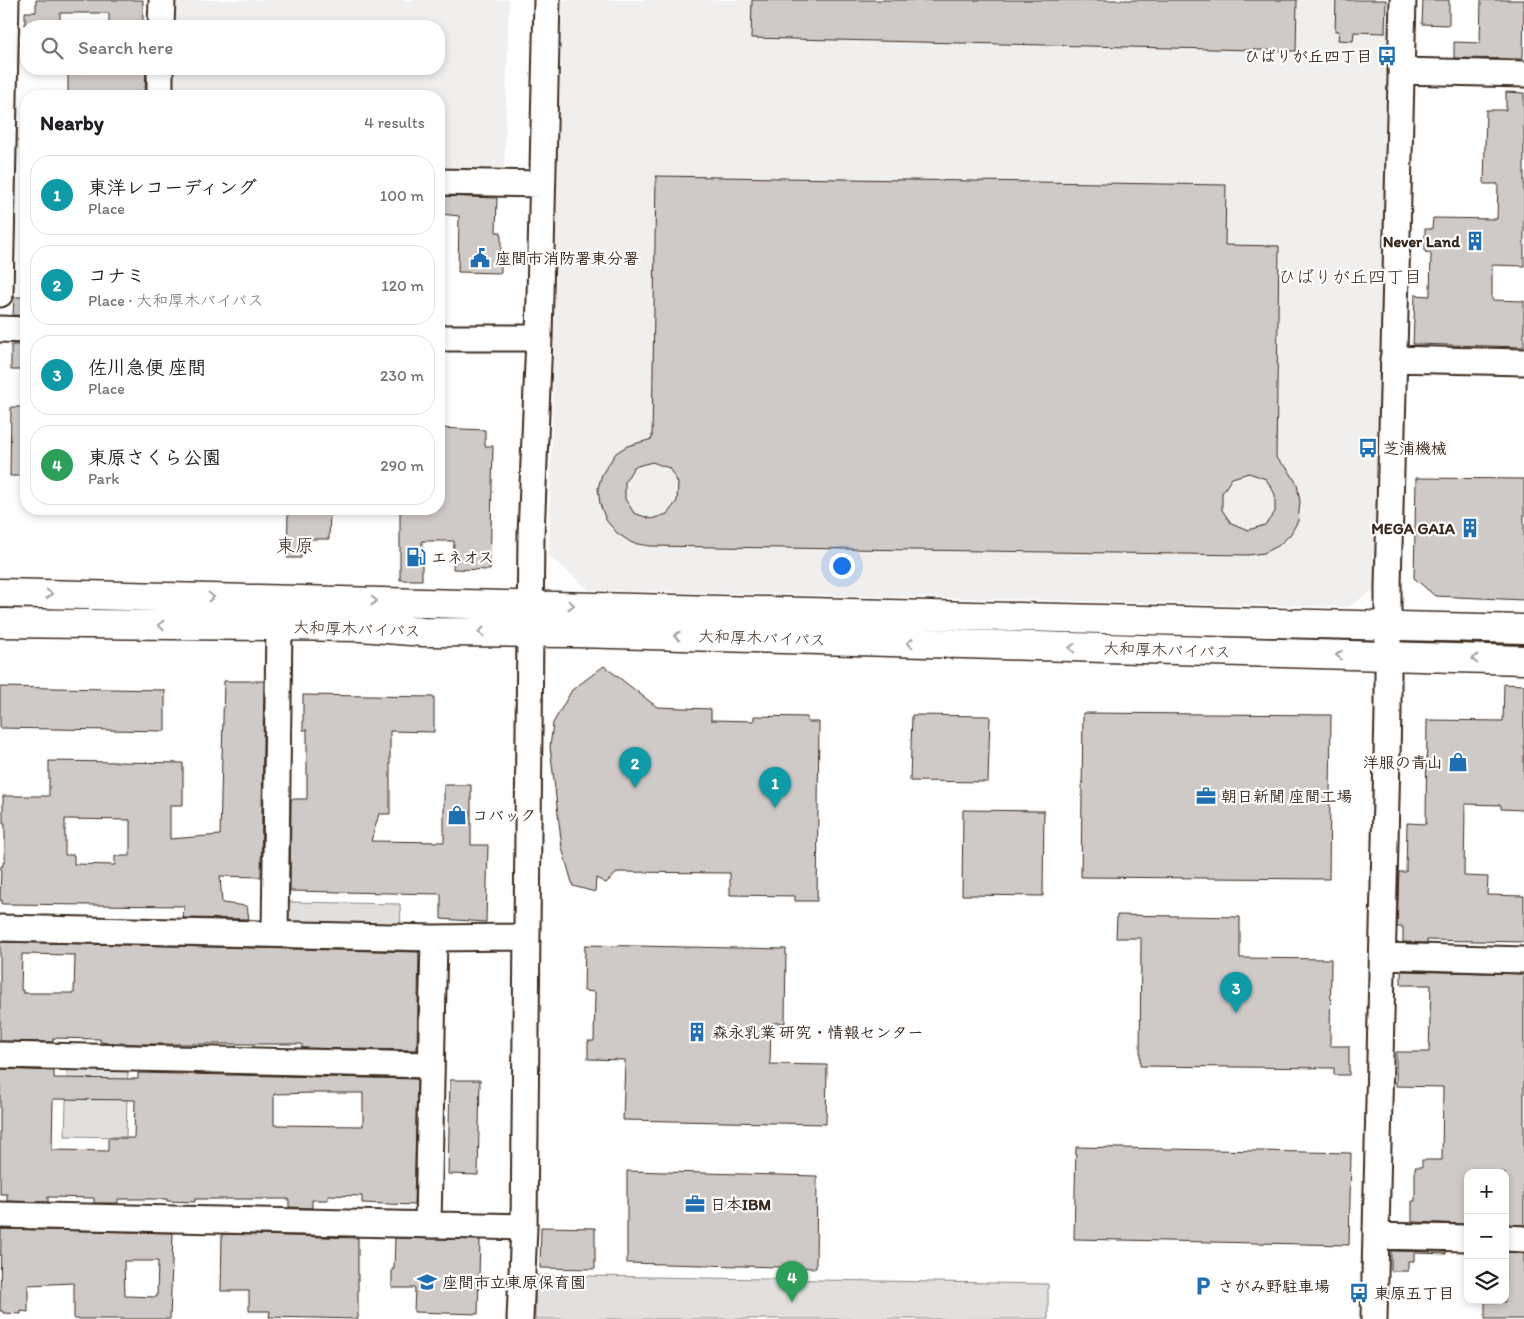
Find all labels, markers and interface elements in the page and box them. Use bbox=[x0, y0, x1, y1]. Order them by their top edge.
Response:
search box bbox=[20, 20, 445, 75]
icon: search bbox=[38, 34, 66, 62]
text: Search here bbox=[78, 36, 173, 59]
bus stop icon: ひばりが丘四丁目 bbox=[1376, 45, 1398, 67]
place label: ひばりが丘四丁目 bbox=[1244, 47, 1372, 66]
text: Nearby bbox=[40, 110, 104, 135]
text: 4 results bbox=[364, 113, 425, 132]
text: 東洋レコーディング bbox=[88, 176, 257, 199]
text: 1 bbox=[53, 186, 61, 205]
text: 100 m bbox=[380, 186, 424, 205]
text: Place bbox=[88, 199, 125, 218]
building icon: Never Land bbox=[1464, 230, 1486, 252]
place label: Never Land bbox=[1383, 232, 1460, 251]
public building icon: 座間市消防署東分署 bbox=[469, 247, 491, 269]
place label: 座間市消防署東分署 bbox=[495, 249, 639, 268]
text: コナミ bbox=[88, 264, 145, 287]
district label: ひばりが丘四丁目 bbox=[1278, 266, 1422, 288]
text: 2 bbox=[53, 276, 61, 295]
text: 120 m bbox=[381, 276, 424, 295]
text: Place · 大和厚木バイパス bbox=[88, 291, 264, 310]
text: 佐川急便 座間 bbox=[88, 356, 206, 379]
text: 3 bbox=[53, 366, 61, 385]
text: 230 m bbox=[380, 366, 424, 385]
text: Place bbox=[88, 379, 125, 398]
bus stop icon: 芝浦機械 bbox=[1357, 437, 1379, 459]
place label: 芝浦機械 bbox=[1383, 439, 1447, 458]
text: 東原さくら公園 bbox=[88, 446, 221, 469]
text: 4 bbox=[52, 456, 62, 475]
text: 290 m bbox=[380, 456, 424, 475]
text: Park bbox=[88, 469, 119, 488]
building icon: MEGA GAIA bbox=[1459, 517, 1481, 539]
place label: MEGA GAIA bbox=[1371, 519, 1456, 538]
district label: 東原 bbox=[276, 534, 314, 557]
fuel station icon: エネオス bbox=[405, 546, 427, 568]
place label: エネオス bbox=[431, 548, 494, 567]
your location bbox=[829, 553, 855, 579]
one-way arrow bbox=[45, 589, 53, 599]
one-way arrow bbox=[207, 592, 215, 603]
one-way arrow bbox=[370, 596, 378, 606]
one-way arrow bbox=[568, 600, 575, 610]
street label: 大和厚木バイパス bbox=[293, 617, 421, 641]
one-way arrow bbox=[157, 620, 165, 630]
street label: 大和厚木バイパス bbox=[698, 626, 826, 650]
one-way arrow bbox=[477, 627, 485, 637]
one-way arrow bbox=[673, 631, 680, 641]
one-way arrow bbox=[905, 638, 913, 648]
street label: 大和厚木バイパス bbox=[1103, 638, 1231, 662]
one-way arrow bbox=[1068, 642, 1076, 653]
one-way arrow bbox=[1335, 650, 1343, 661]
one-way arrow bbox=[1471, 654, 1479, 664]
pin: 2 bbox=[619, 747, 651, 788]
shop icon: 洋服の青山 bbox=[1447, 751, 1469, 773]
place label: 洋服の青山 bbox=[1363, 753, 1443, 772]
pin: 1 bbox=[759, 767, 791, 808]
office icon: 朝日新聞 座間工場 bbox=[1195, 785, 1217, 807]
place label: 朝日新聞 座間工場 bbox=[1221, 787, 1353, 806]
shop icon: コバック bbox=[446, 804, 468, 826]
place label: コバック bbox=[472, 806, 536, 825]
pin: 3 bbox=[1220, 972, 1252, 1013]
building icon: 森永乳業 研究・情報センター bbox=[686, 1021, 708, 1043]
place label: 森永乳業 研究・情報センター bbox=[712, 1023, 924, 1042]
map controls bbox=[1464, 1169, 1509, 1304]
button: + bbox=[1464, 1169, 1509, 1214]
office icon: 日本IBM bbox=[684, 1193, 706, 1215]
place label: 日本IBM bbox=[710, 1195, 771, 1214]
button: − bbox=[1464, 1214, 1509, 1259]
button: layers bbox=[1464, 1259, 1509, 1304]
pin: 4 bbox=[776, 1261, 808, 1302]
school or university icon: 座間市立東原保育園 bbox=[416, 1271, 438, 1293]
place label: 座間市立東原保育園 bbox=[442, 1273, 586, 1292]
parking icon: さがみ野駐車場 bbox=[1192, 1275, 1214, 1297]
place label: さがみ野駐車場 bbox=[1218, 1277, 1330, 1296]
bus stop icon: 東原五丁目 bbox=[1348, 1282, 1370, 1304]
place label: 東原五丁目 bbox=[1374, 1284, 1454, 1303]

